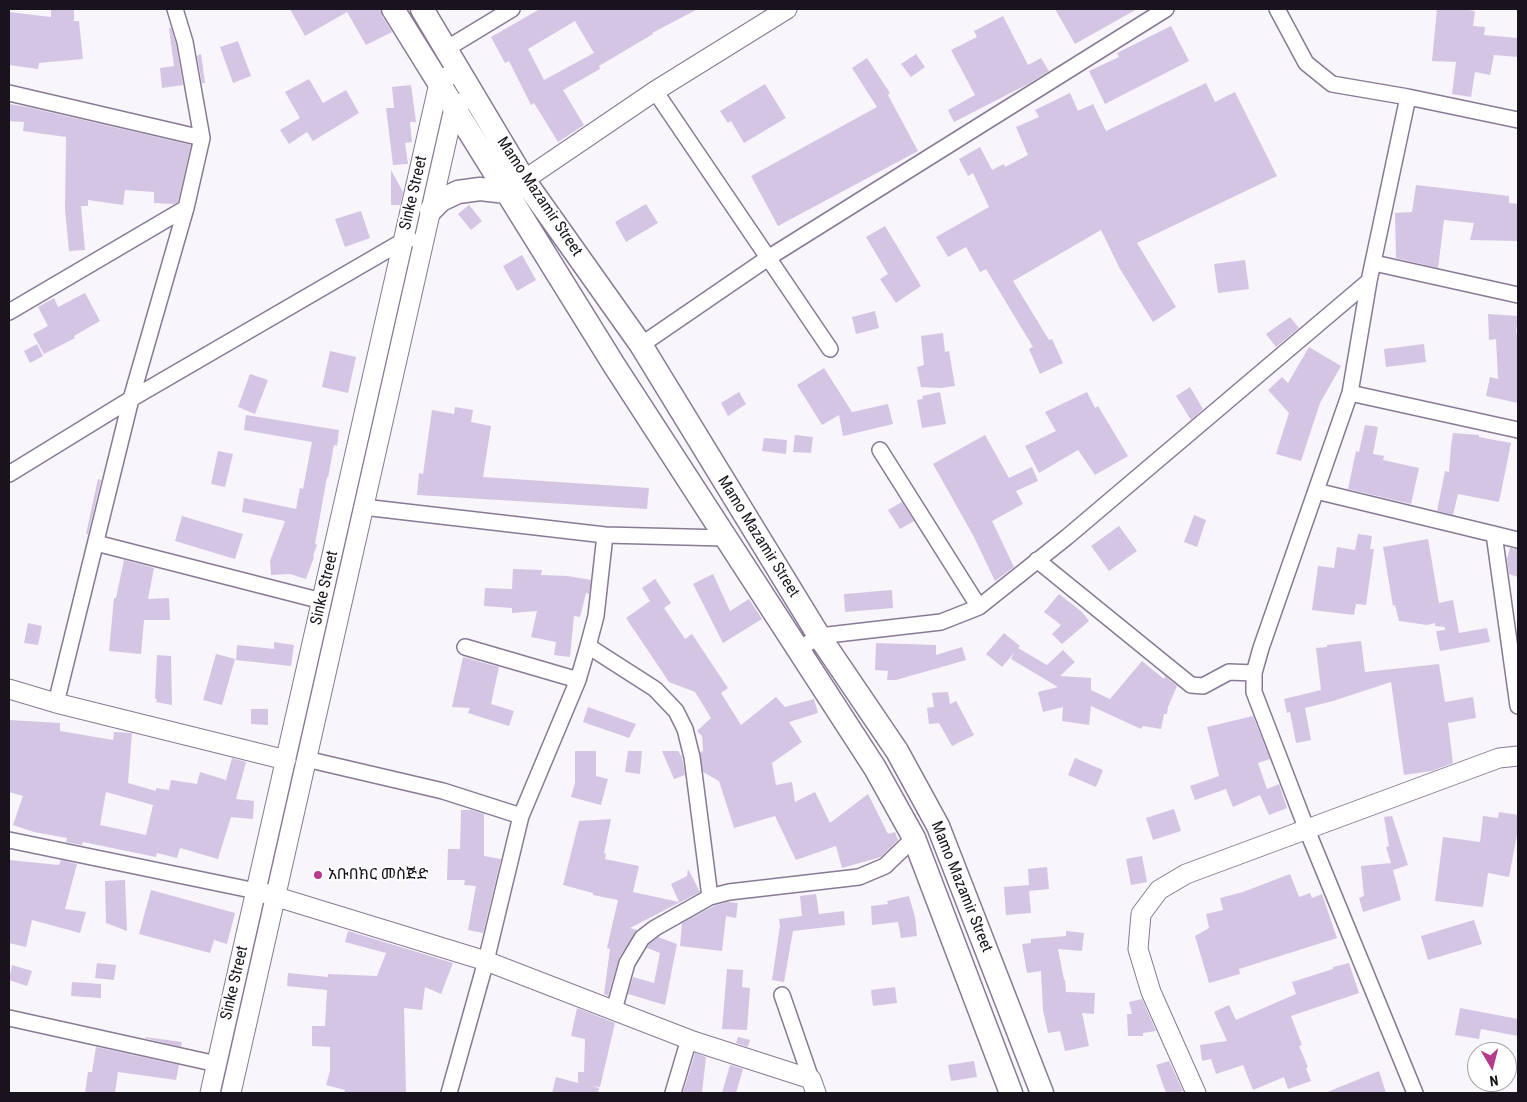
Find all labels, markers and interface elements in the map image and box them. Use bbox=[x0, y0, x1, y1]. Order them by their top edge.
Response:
street label: Mamo Mazamir Street bbox=[492, 134, 586, 260]
street label: Sinke Street bbox=[396, 154, 432, 232]
street label: Mamo Mazamir Street bbox=[713, 473, 803, 601]
street label: Sinke Street bbox=[307, 549, 343, 627]
street label: Mamo Mazamir Street bbox=[926, 819, 996, 955]
place label: አቡበክር መስጅድ bbox=[328, 865, 428, 885]
marker: አቡበክር መስጅድ bbox=[312, 869, 324, 881]
street label: Sinke Street bbox=[217, 944, 253, 1022]
north arrow bbox=[1467, 1042, 1517, 1092]
text: N bbox=[1489, 1072, 1499, 1089]

